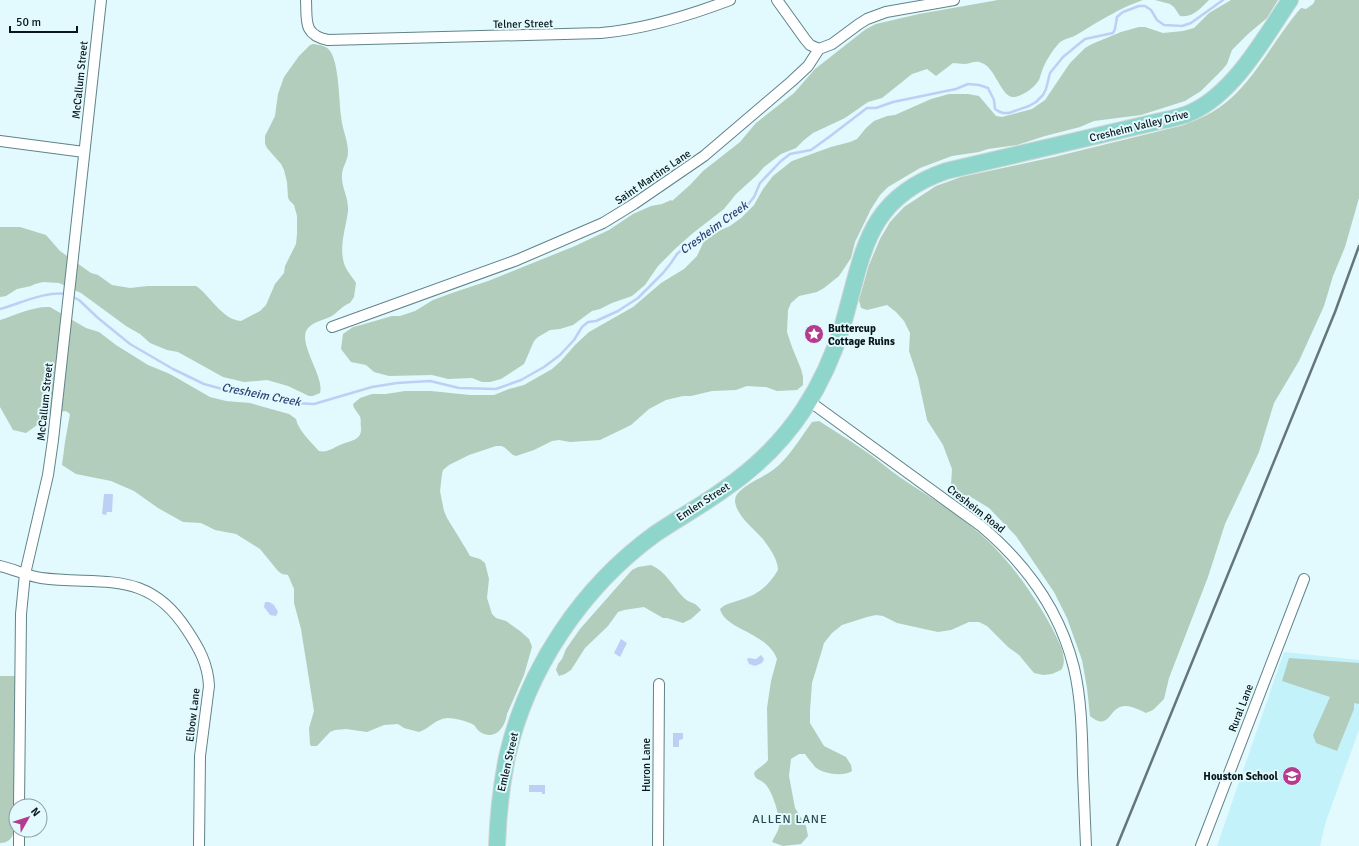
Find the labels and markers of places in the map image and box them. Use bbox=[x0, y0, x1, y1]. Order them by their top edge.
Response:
place label: Buttercup Cottage Ruins bbox=[828, 322, 895, 348]
place icon: Buttercup Cottage Ruins bbox=[803, 323, 825, 345]
school or university icon: Houston School bbox=[1281, 765, 1303, 787]
place label: Houston School bbox=[1203, 770, 1279, 783]

